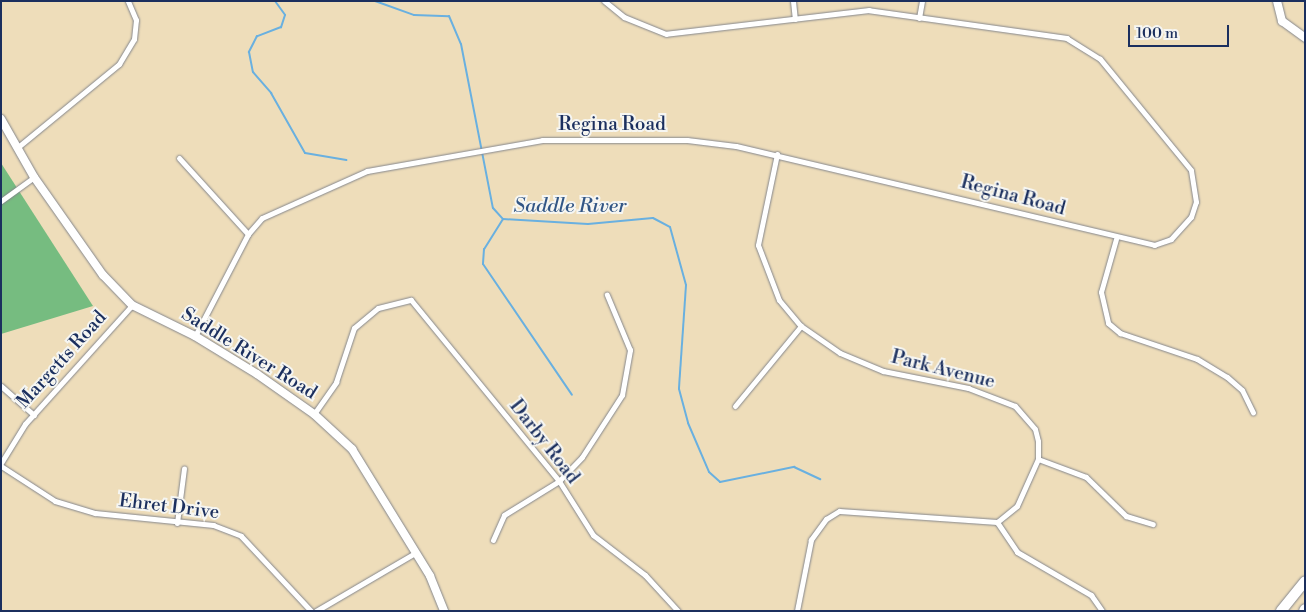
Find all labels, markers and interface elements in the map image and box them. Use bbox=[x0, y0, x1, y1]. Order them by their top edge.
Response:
scale bar bbox=[1131, 15, 1232, 47]
text: 100 m bbox=[1136, 24, 1178, 43]
street label: Regina Road bbox=[558, 114, 666, 136]
street label: Regina Road bbox=[958, 171, 1068, 221]
water label: Saddle River bbox=[513, 194, 627, 218]
street label: Saddle River Road bbox=[177, 303, 321, 405]
street label: Margetts Road bbox=[12, 307, 112, 413]
street label: Park Avenue bbox=[889, 346, 997, 394]
street label: Darby Road bbox=[504, 395, 584, 489]
street label: Ehret Drive bbox=[117, 490, 221, 524]

